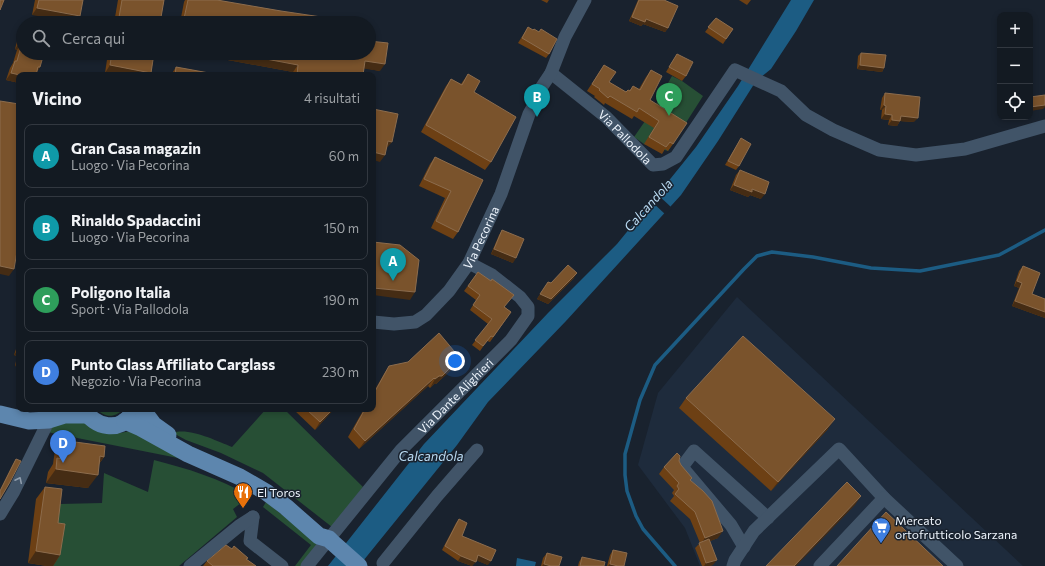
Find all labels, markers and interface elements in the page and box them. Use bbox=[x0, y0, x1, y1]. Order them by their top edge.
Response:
map controls bbox=[997, 12, 1033, 120]
button: + bbox=[997, 12, 1033, 48]
search box bbox=[16, 16, 376, 60]
icon: search bbox=[30, 27, 52, 49]
text: Cerca qui bbox=[62, 29, 125, 47]
button: − bbox=[997, 48, 1033, 84]
pin: C bbox=[656, 83, 682, 116]
pin: B bbox=[524, 84, 550, 117]
button: locate bbox=[997, 84, 1033, 120]
text: Vicino bbox=[32, 88, 82, 109]
text: 4 risultati bbox=[304, 90, 360, 106]
street label: Via Pallodola bbox=[596, 107, 655, 167]
text: Gran Casa magazin bbox=[71, 139, 201, 157]
text: A bbox=[41, 148, 51, 164]
text: 60 m bbox=[329, 148, 359, 164]
text: Luogo · Via Pecorina bbox=[71, 157, 190, 173]
water label: Calcandola bbox=[620, 175, 676, 235]
street label: Via Pecorina bbox=[460, 204, 501, 272]
text: Rinaldo Spadaccini bbox=[71, 211, 201, 229]
text: B bbox=[42, 220, 50, 236]
text: 150 m bbox=[324, 220, 359, 236]
text: Luogo · Via Pecorina bbox=[71, 229, 190, 245]
pin: A bbox=[380, 248, 406, 281]
text: Poligono Italia bbox=[71, 283, 170, 301]
text: C bbox=[42, 292, 50, 308]
text: 190 m bbox=[323, 292, 359, 308]
text: Sport · Via Pallodola bbox=[71, 301, 189, 317]
your location bbox=[445, 351, 465, 371]
text: Punto Glass Affiliato Carglass bbox=[71, 355, 275, 373]
street label: Via Dante Alighieri bbox=[415, 355, 496, 436]
text: D bbox=[41, 364, 51, 380]
text: 230 m bbox=[322, 364, 359, 380]
text: Negozio · Via Pecorina bbox=[71, 373, 201, 389]
pin: D bbox=[50, 430, 76, 463]
water label: Calcandola bbox=[398, 448, 464, 464]
one-way arrow bbox=[14, 476, 22, 484]
restaurant icon: El Toros bbox=[232, 481, 254, 509]
place label: El Toros bbox=[257, 485, 301, 499]
place label: Mercato ortofrutticolo Sarzana bbox=[895, 513, 1017, 541]
supermarket icon: Mercato ortofrutticolo Sarzana bbox=[870, 516, 892, 544]

